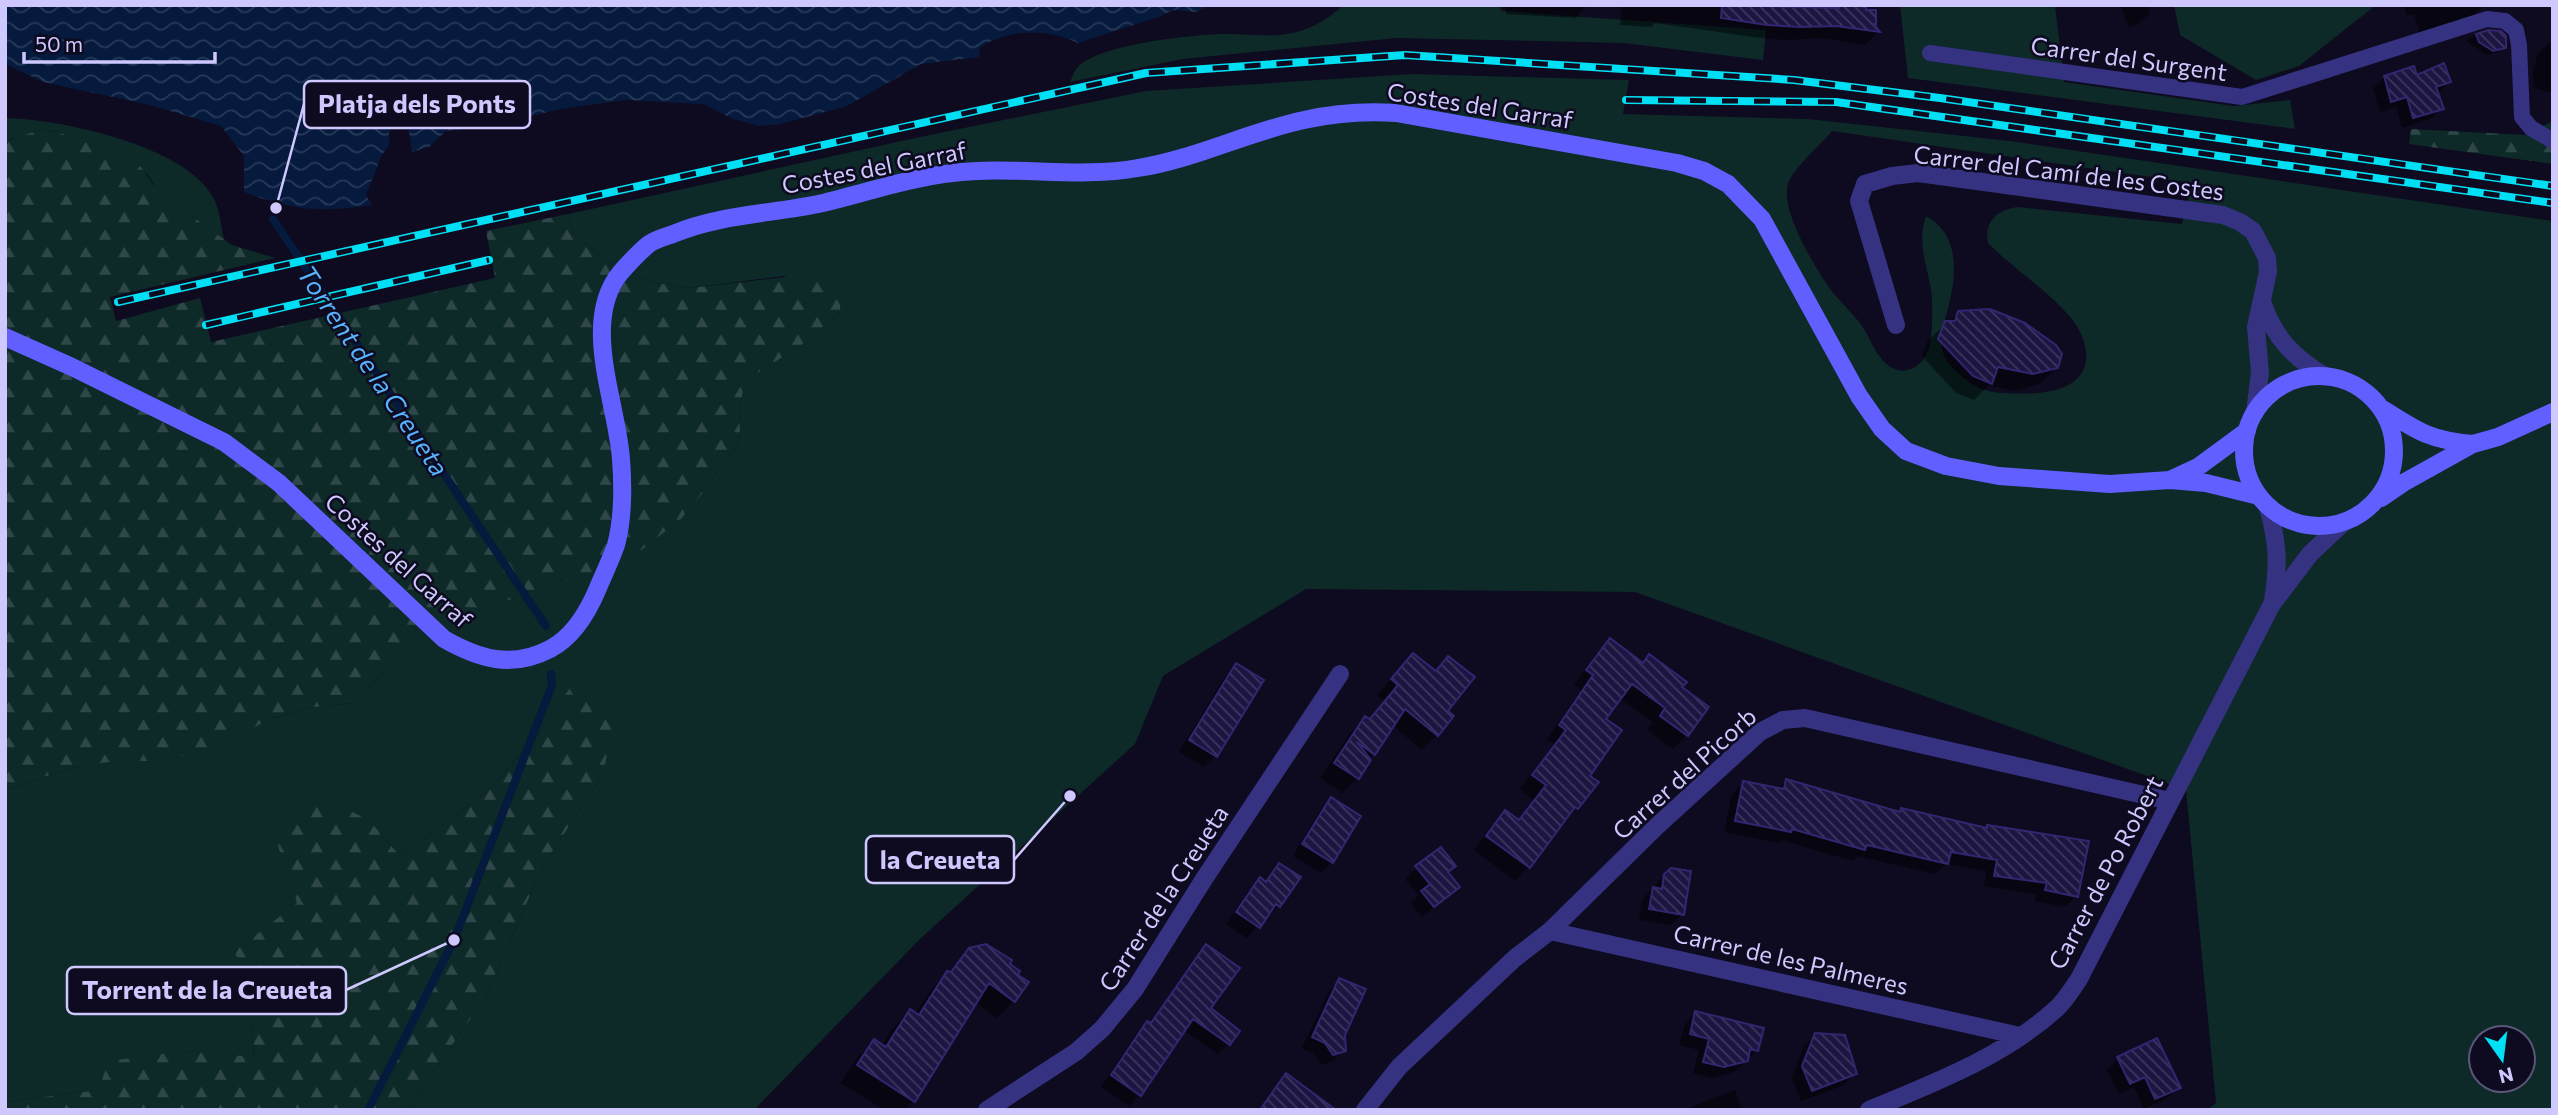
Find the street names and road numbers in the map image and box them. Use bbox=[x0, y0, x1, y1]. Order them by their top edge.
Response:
street label: Carrer del Surgent bbox=[2029, 30, 2229, 86]
street label: Costes del Garraf bbox=[1385, 76, 1575, 134]
street label: Costes del Garraf bbox=[779, 135, 969, 199]
street label: Carrer del Camí de les Costes bbox=[1912, 139, 2226, 205]
street label: Costes del Garraf bbox=[320, 486, 479, 634]
street label: Carrer del Picorb bbox=[1606, 701, 1762, 845]
street label: Carrer de Po Robert bbox=[2042, 770, 2168, 974]
street label: Carrer de la Creueta bbox=[1092, 800, 1234, 996]
street label: Carrer de les Palmeres bbox=[1671, 918, 1911, 1000]

